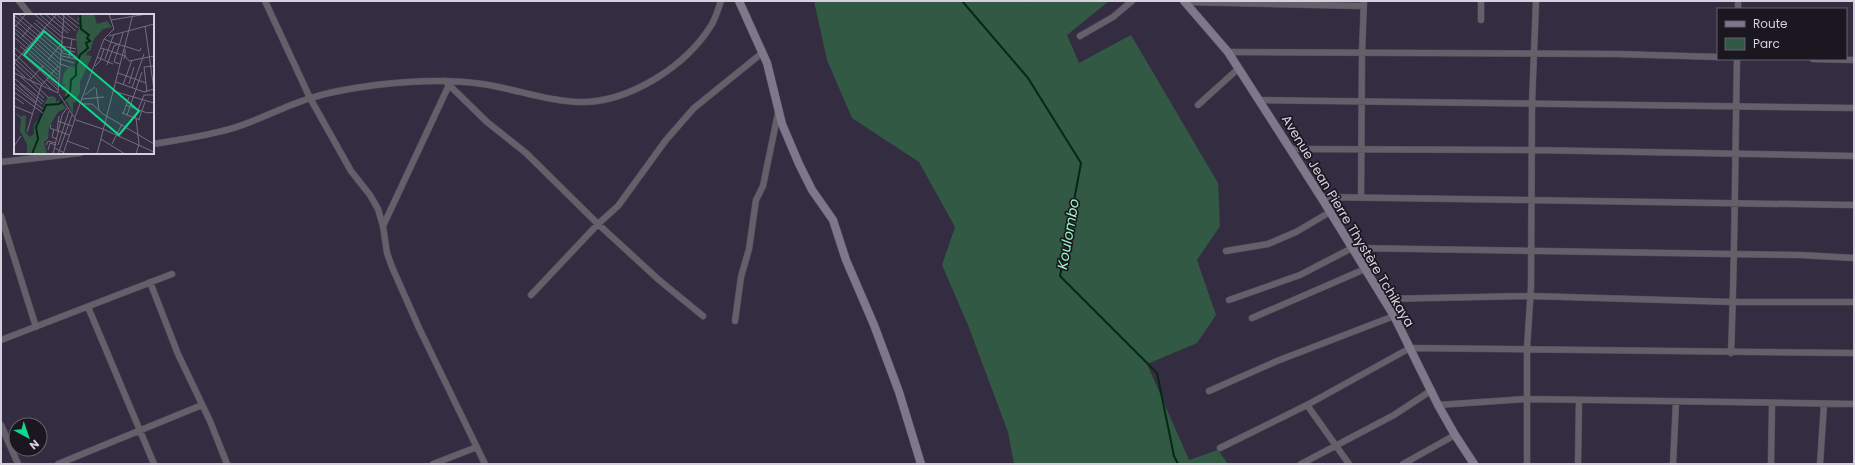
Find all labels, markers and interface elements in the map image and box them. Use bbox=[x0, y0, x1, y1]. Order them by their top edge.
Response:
legend bbox=[1717, 8, 1847, 60]
inset map bbox=[14, 14, 154, 154]
text: Route bbox=[1753, 15, 1787, 32]
text: Parc bbox=[1753, 35, 1780, 52]
street label: Avenue Jean Pierre Thystère Tchikaya bbox=[1277, 111, 1419, 331]
water label: Koulombo bbox=[1052, 197, 1084, 271]
north arrow bbox=[8, 417, 48, 457]
text: N bbox=[26, 436, 43, 453]

